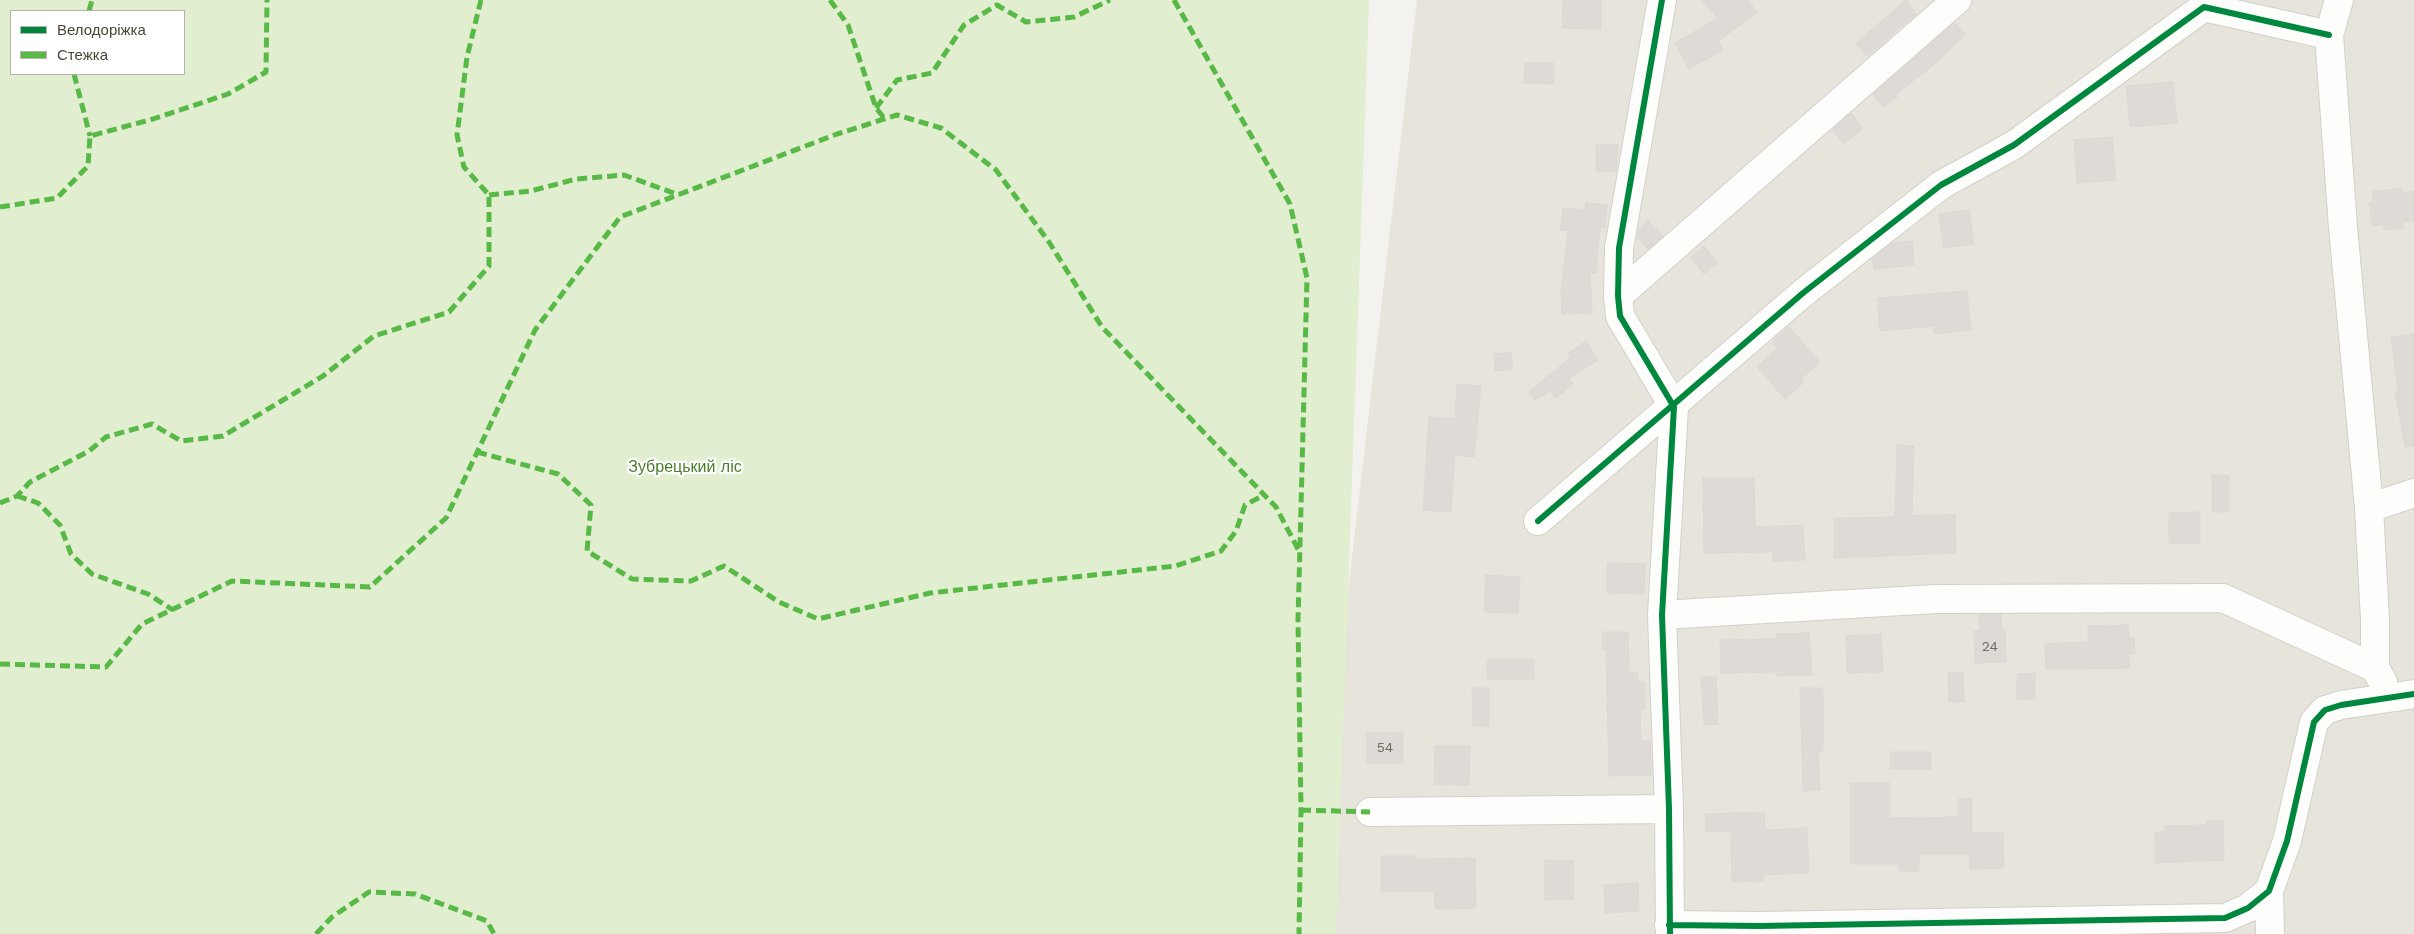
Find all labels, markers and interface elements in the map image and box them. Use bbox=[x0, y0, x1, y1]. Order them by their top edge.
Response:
legend bbox=[10, 10, 185, 75]
text: Велодоріжка bbox=[57, 21, 146, 39]
text: Стежка bbox=[57, 46, 108, 64]
park label: Зубрецький ліс bbox=[628, 457, 742, 477]
house number: 24 bbox=[1982, 639, 1998, 655]
house number: 54 bbox=[1377, 740, 1393, 756]

